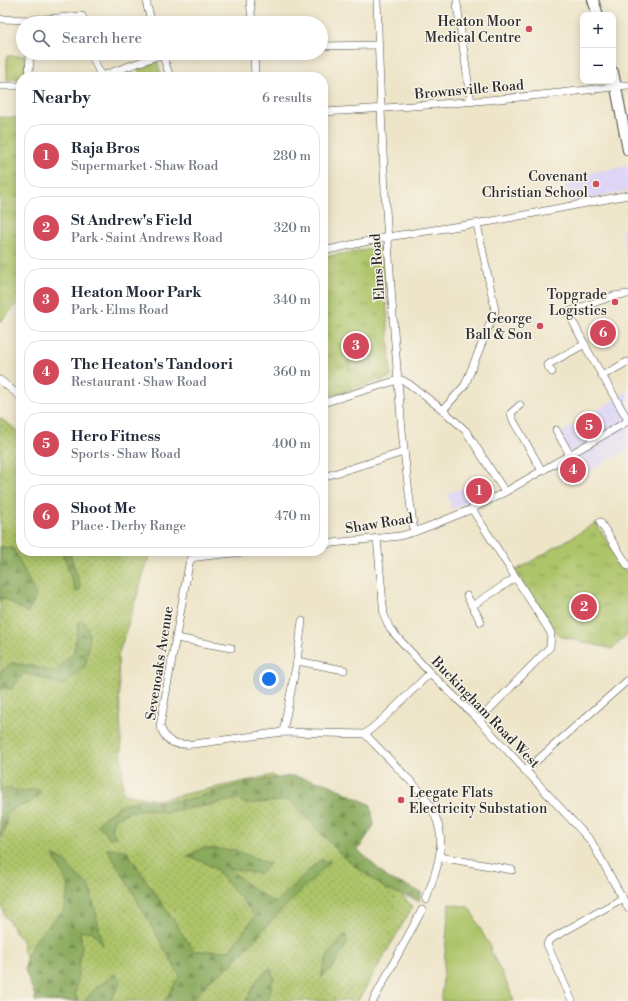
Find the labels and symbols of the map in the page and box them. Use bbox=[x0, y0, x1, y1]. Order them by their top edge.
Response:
place label: Heaton Moor Medical Centre bbox=[425, 13, 521, 47]
marker: Heaton Moor Medical Centre bbox=[524, 24, 534, 34]
street label: Brownsville Road bbox=[413, 76, 525, 104]
place label: Covenant Christian School bbox=[482, 168, 588, 202]
marker: Covenant Christian School bbox=[591, 179, 601, 189]
street label: Elms Road bbox=[367, 233, 389, 301]
place label: Topgrade Logistics bbox=[547, 286, 607, 320]
marker: Topgrade Logistics bbox=[610, 297, 620, 307]
place label: George Ball & Son bbox=[465, 310, 533, 344]
pin: 6 bbox=[590, 318, 616, 348]
marker: George Ball & Son bbox=[535, 321, 545, 331]
pin: 3 bbox=[343, 331, 369, 361]
pin: 5 bbox=[576, 411, 602, 441]
pin: 4 bbox=[560, 455, 586, 485]
pin: 1 bbox=[466, 476, 492, 506]
street label: Shaw Road bbox=[344, 510, 414, 538]
pin: 2 bbox=[571, 592, 597, 622]
street label: Sevenoaks Avenue bbox=[142, 605, 178, 721]
street label: Buckingham Road West bbox=[427, 652, 543, 772]
your location bbox=[259, 669, 279, 689]
place label: Leegate Flats Electricity Substation bbox=[409, 784, 548, 818]
marker: Leegate Flats Electricity Substation bbox=[396, 795, 406, 805]

